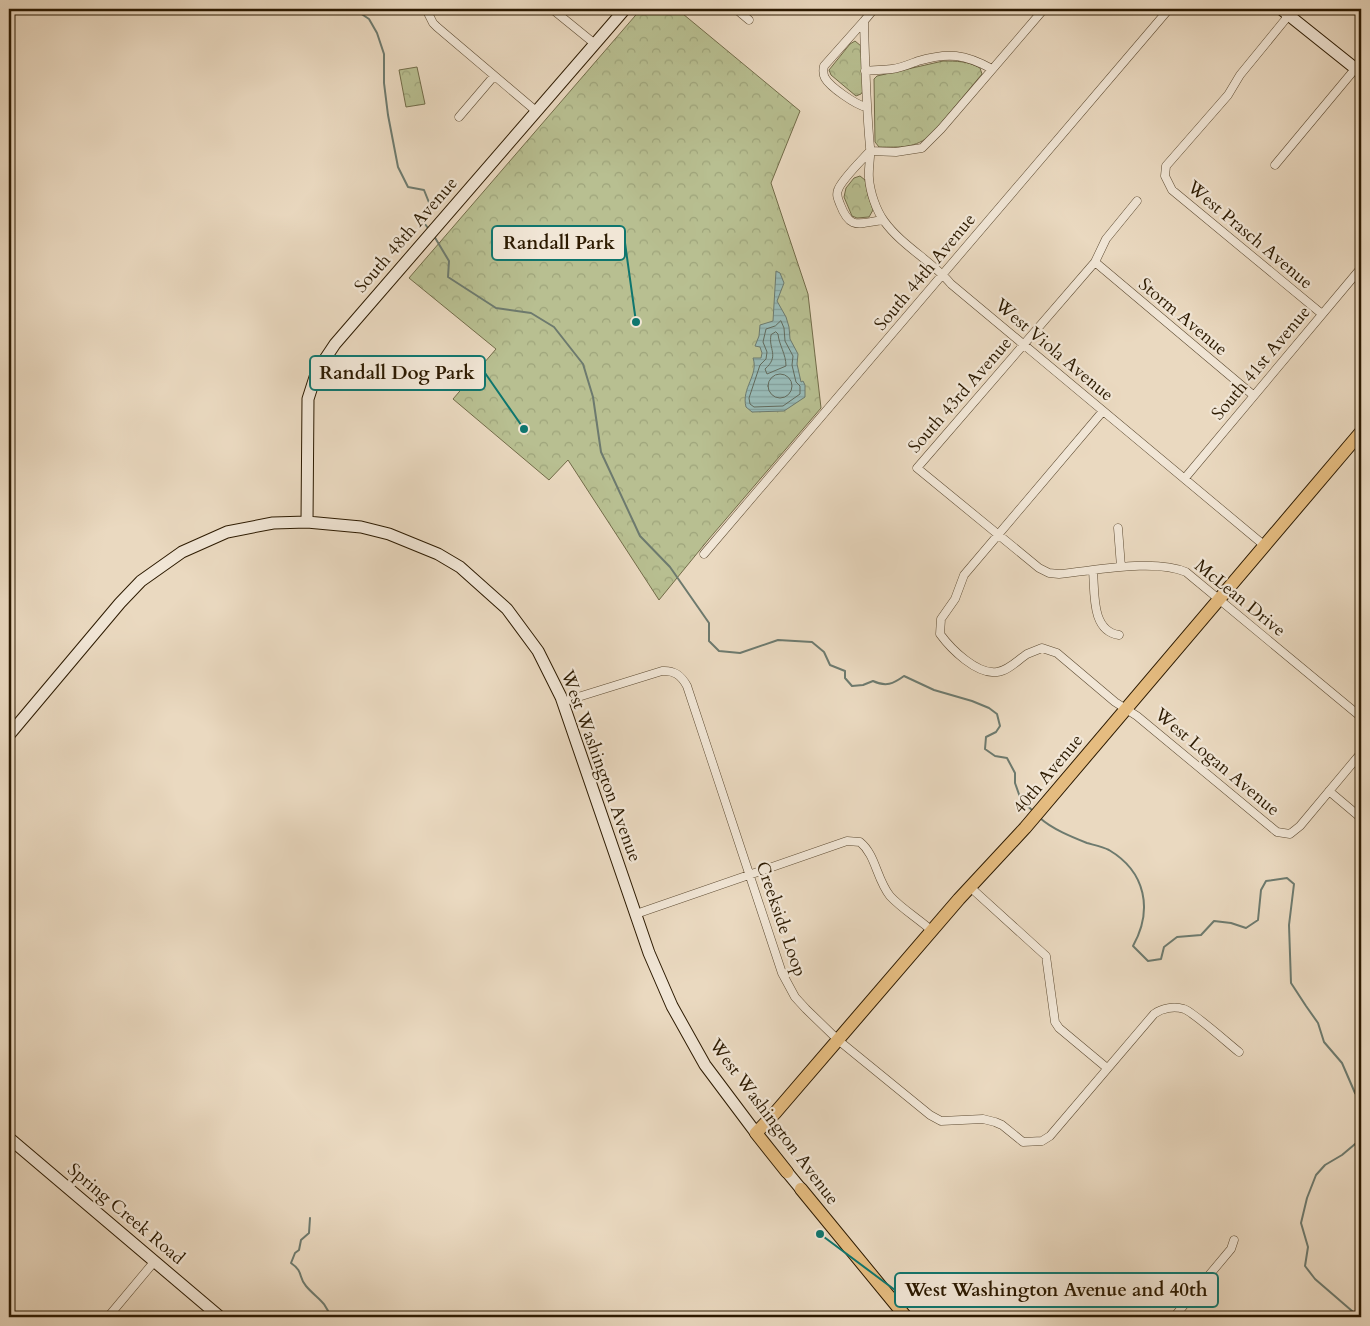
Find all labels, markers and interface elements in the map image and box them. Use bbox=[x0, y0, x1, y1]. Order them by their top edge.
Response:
street label: South 48th Avenue bbox=[349, 172, 463, 298]
street label: West Prasch Avenue bbox=[1181, 174, 1318, 295]
street label: South 44th Avenue bbox=[868, 208, 982, 336]
callout: Randall Park bbox=[492, 226, 625, 260]
text: Randall Park bbox=[503, 230, 615, 256]
street label: Storm Avenue bbox=[1133, 272, 1233, 362]
street label: West Viola Avenue bbox=[988, 292, 1119, 407]
street label: South 41st Avenue bbox=[1206, 300, 1316, 426]
street label: South 43rd Avenue bbox=[902, 331, 1018, 459]
callout: Randall Dog Park bbox=[310, 356, 485, 390]
text: Randall Dog Park bbox=[319, 360, 475, 386]
street label: McLean Drive bbox=[1189, 553, 1291, 643]
street label: West Washington Avenue bbox=[554, 666, 647, 865]
street label: West Logan Avenue bbox=[1148, 701, 1285, 822]
street label: 40th Avenue bbox=[1007, 729, 1089, 819]
street label: Creekside Loop bbox=[750, 858, 812, 980]
street label: West Washington Avenue bbox=[703, 1033, 845, 1210]
street label: Spring Creek Road bbox=[62, 1157, 190, 1271]
callout: West Washington Avenue and 40th bbox=[895, 1273, 1218, 1307]
text: West Washington Avenue and 40th bbox=[904, 1277, 1208, 1303]

